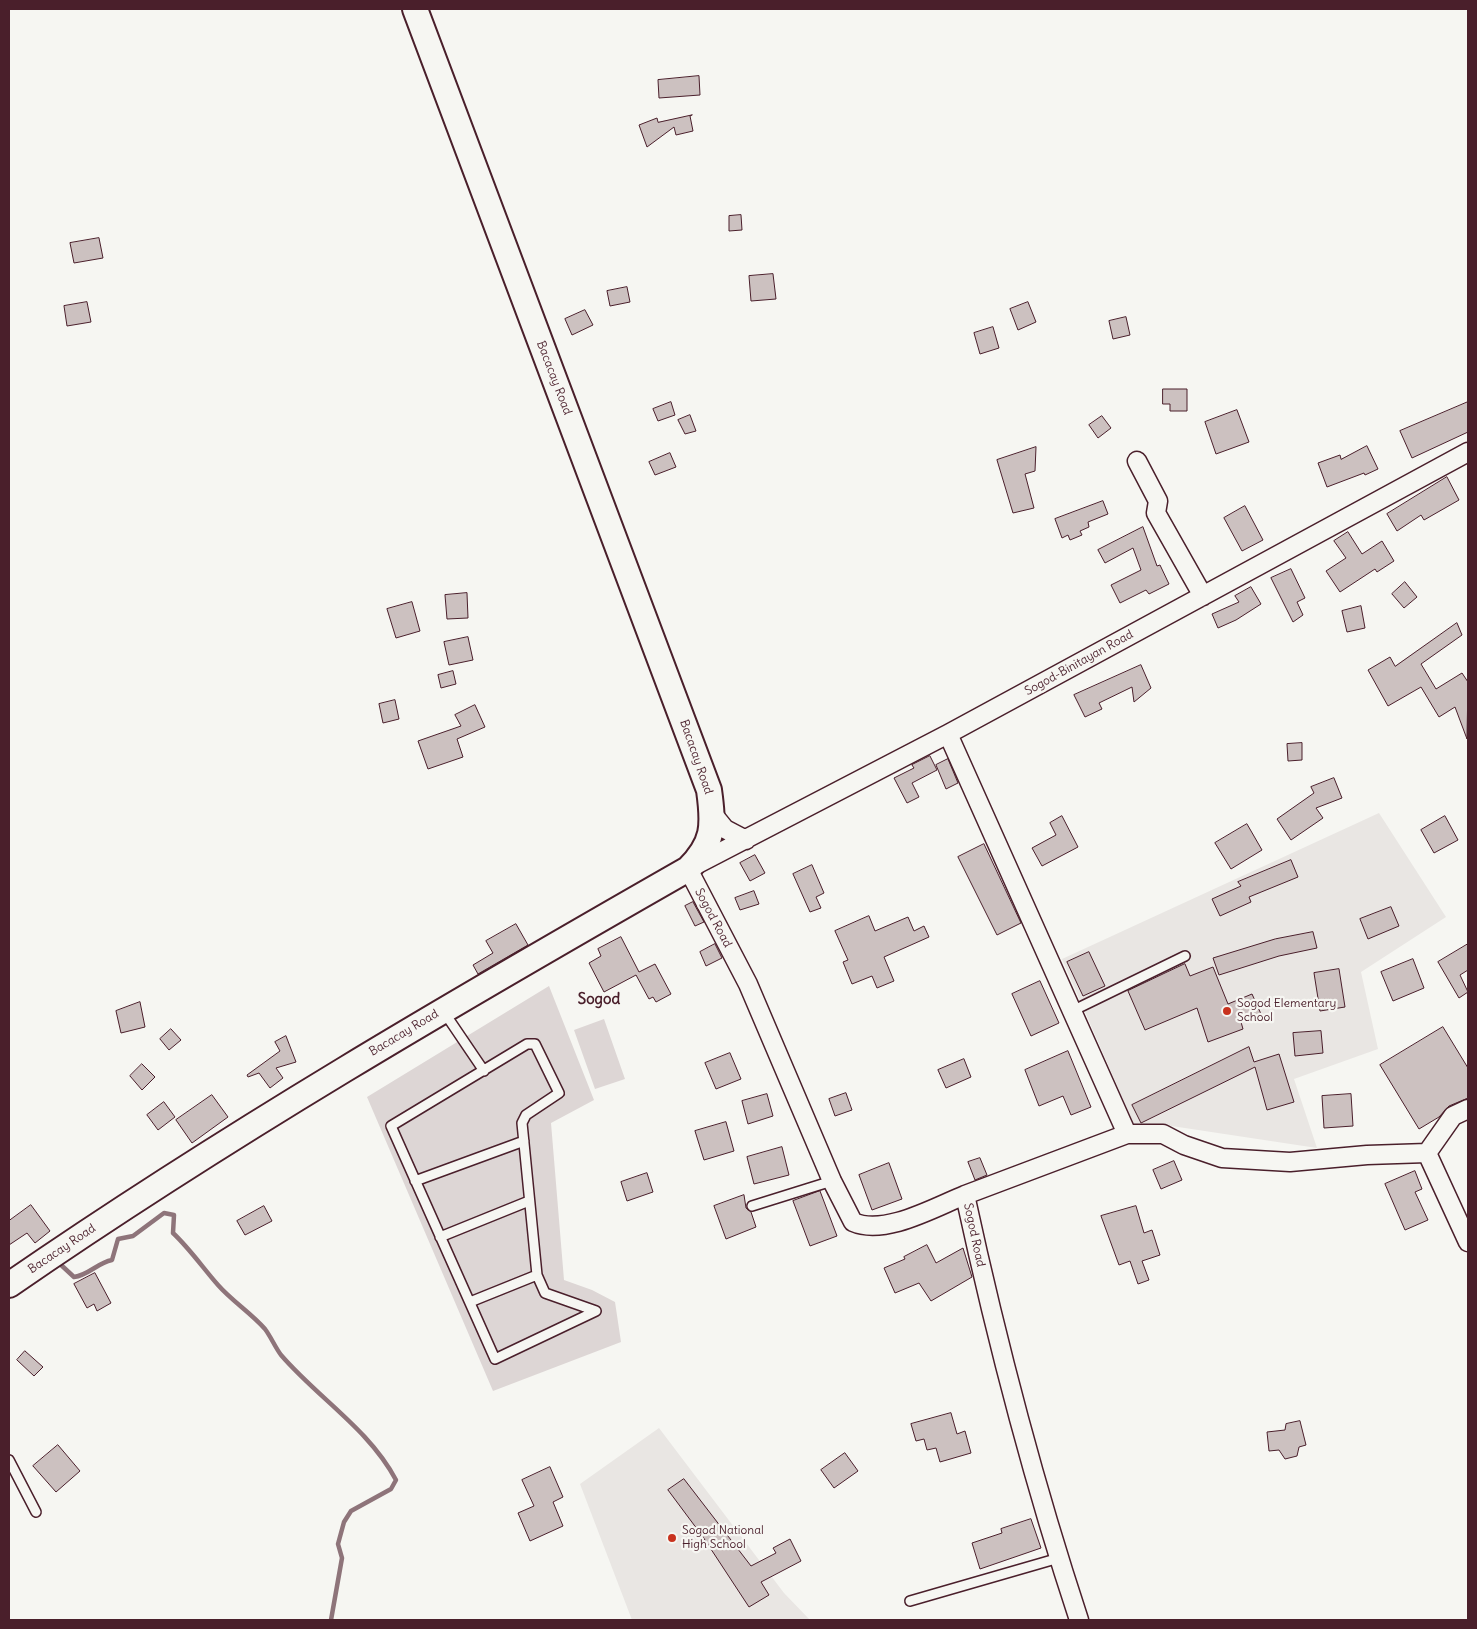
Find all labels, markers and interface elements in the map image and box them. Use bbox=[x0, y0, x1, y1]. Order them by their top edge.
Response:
street label: Bacacay Road bbox=[533, 339, 575, 417]
street label: Sogod-Binitayan Road bbox=[1022, 627, 1136, 699]
street label: Bacacay Road bbox=[676, 718, 716, 796]
street label: Sogod Road bbox=[691, 886, 735, 950]
district label: Sogod bbox=[578, 991, 620, 1009]
place label: Sogod Elementary School bbox=[1237, 997, 1336, 1025]
marker: Sogod Elementary School bbox=[1221, 1005, 1233, 1017]
street label: Bacacay Road bbox=[367, 1007, 441, 1059]
street label: Sogod Road bbox=[960, 1202, 988, 1268]
street label: Bacacay Road bbox=[26, 1221, 98, 1277]
place label: Sogod National High School bbox=[682, 1524, 764, 1552]
marker: Sogod National High School bbox=[666, 1532, 678, 1544]

